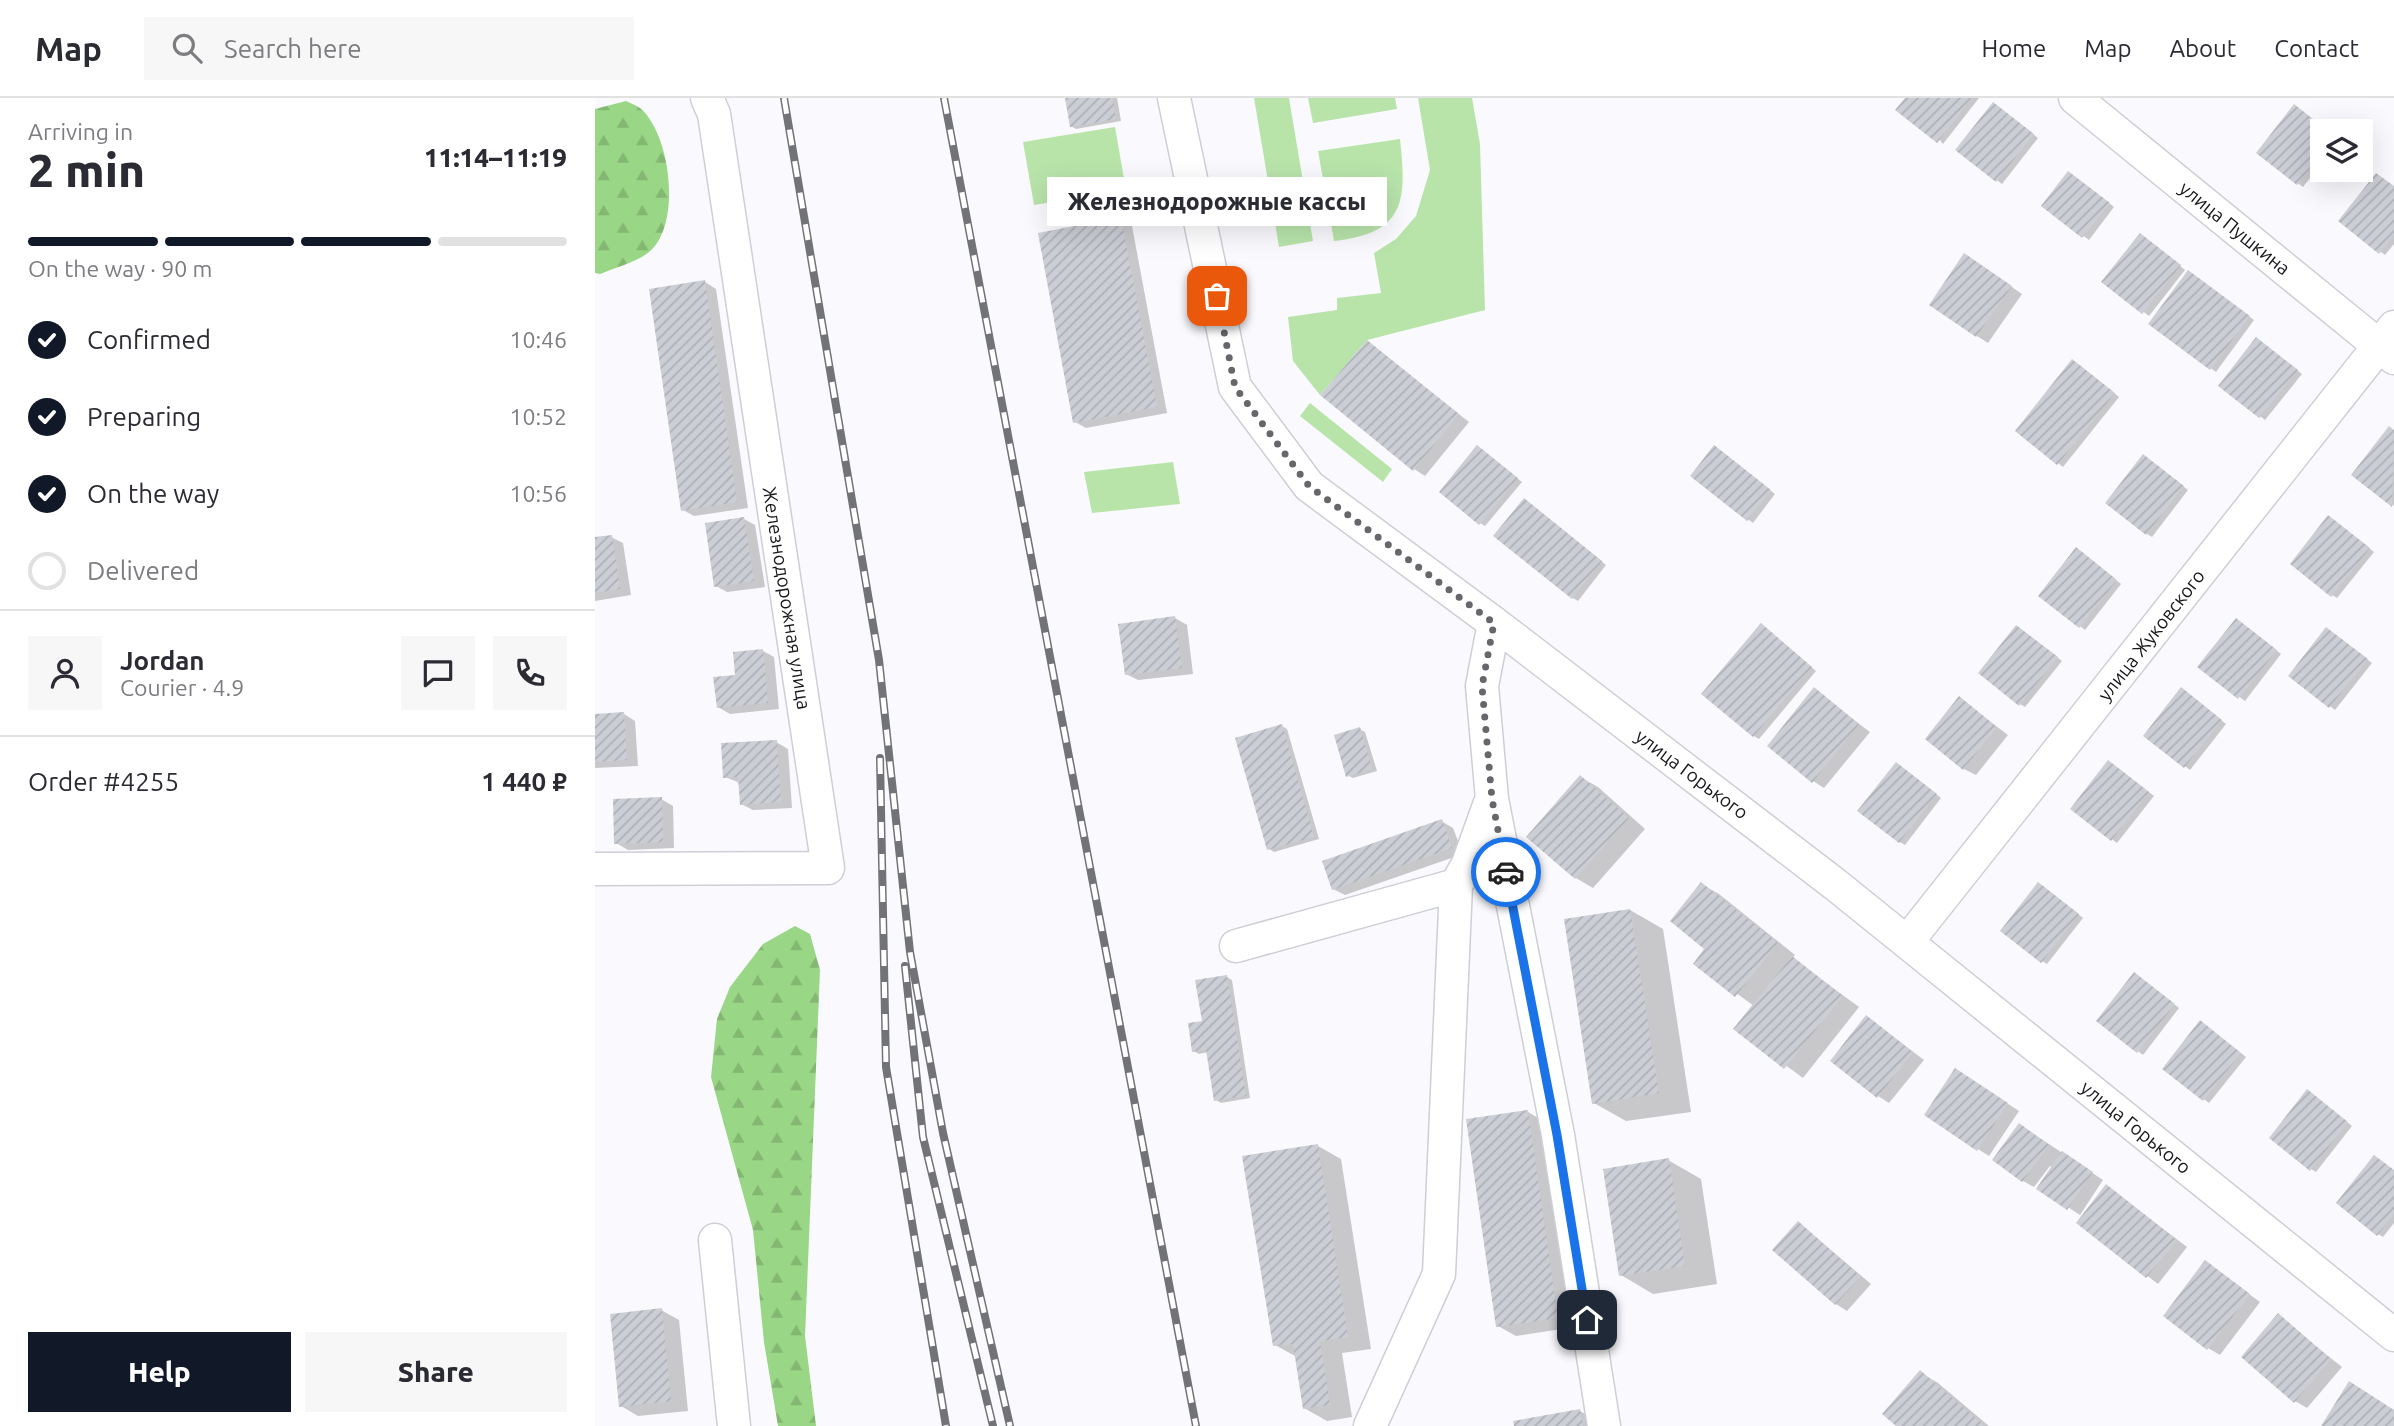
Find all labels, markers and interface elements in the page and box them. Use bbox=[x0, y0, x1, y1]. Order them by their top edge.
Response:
search box bbox=[144, 17, 634, 80]
icon: search bbox=[168, 29, 206, 67]
text: Map bbox=[35, 30, 102, 67]
text: Search here bbox=[224, 34, 362, 63]
text: Home bbox=[1981, 35, 2046, 62]
text: Map bbox=[2084, 35, 2131, 62]
text: About bbox=[2169, 35, 2236, 62]
text: Contact bbox=[2274, 35, 2359, 62]
text: Arriving in bbox=[28, 119, 133, 144]
map controls bbox=[2310, 119, 2373, 182]
button: layers bbox=[2310, 119, 2373, 182]
text: 11:14–11:19 bbox=[424, 143, 567, 172]
text: 2 min bbox=[28, 144, 145, 196]
callout: Железнодорожные кассы bbox=[1047, 177, 1387, 226]
street label: улица Пушкина bbox=[2175, 177, 2295, 279]
text: Железнодорожные кассы bbox=[1068, 189, 1366, 214]
text: On the way · 90 m bbox=[28, 256, 212, 281]
pin bbox=[1187, 266, 1247, 326]
icon: bag bbox=[1198, 277, 1236, 315]
icon: check bbox=[28, 321, 66, 359]
text: Confirmed bbox=[87, 325, 211, 354]
text: 10:46 bbox=[509, 327, 567, 352]
icon: check bbox=[28, 398, 66, 436]
text: Preparing bbox=[87, 402, 201, 431]
text: 10:52 bbox=[509, 404, 567, 429]
icon: check bbox=[28, 475, 66, 513]
text: On the way bbox=[87, 479, 219, 508]
text: 10:56 bbox=[509, 481, 567, 506]
street label: Железнодорожная улица bbox=[759, 485, 815, 711]
text: Delivered bbox=[87, 556, 199, 585]
street label: улица Жуковского bbox=[2093, 565, 2209, 705]
button: person bbox=[28, 636, 102, 710]
button: chat bbox=[401, 636, 475, 710]
button: phone bbox=[493, 636, 567, 710]
text: Jordan bbox=[120, 646, 205, 675]
text: Courier · 4.9 bbox=[120, 675, 244, 700]
street label: улица Горького bbox=[1631, 725, 1753, 823]
text: Order #4255 bbox=[28, 767, 179, 796]
text: 1 440 ₽ bbox=[481, 767, 567, 796]
courier bbox=[1471, 837, 1541, 907]
icon: car bbox=[1487, 853, 1525, 891]
street label: улица Горького bbox=[2077, 1076, 2195, 1178]
pin bbox=[1557, 1290, 1617, 1350]
icon: home bbox=[1568, 1301, 1606, 1339]
button: Help bbox=[28, 1332, 291, 1412]
button: Share bbox=[305, 1332, 567, 1412]

